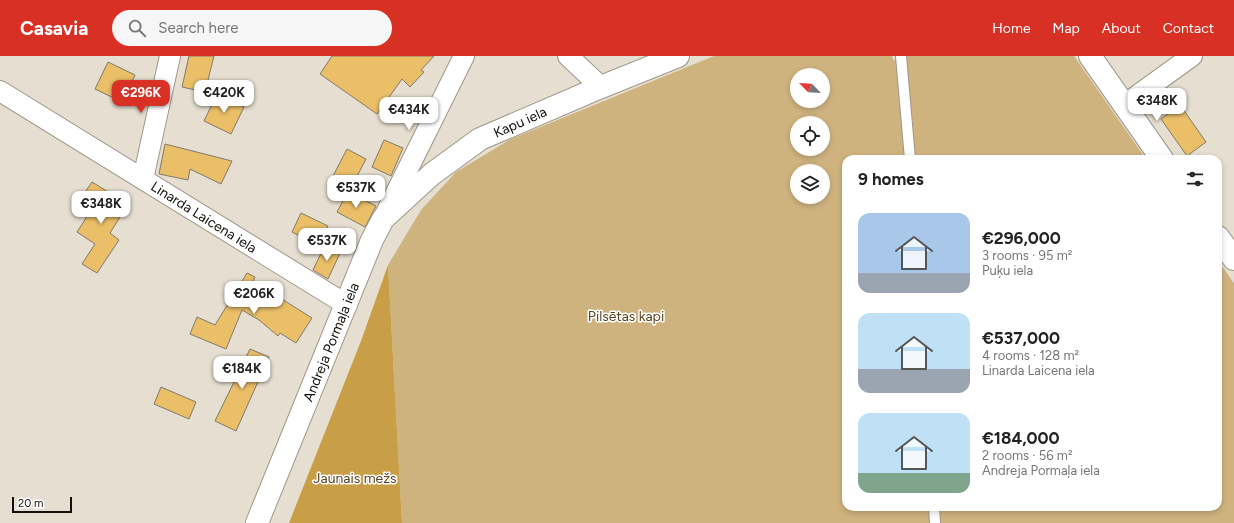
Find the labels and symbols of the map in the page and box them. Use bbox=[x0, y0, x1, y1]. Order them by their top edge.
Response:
north arrow bbox=[790, 68, 830, 108]
pin: €296K bbox=[113, 80, 169, 114]
pin: €420K bbox=[196, 80, 252, 114]
pin: €348K bbox=[1129, 88, 1185, 122]
pin: €434K bbox=[381, 97, 437, 131]
street label: Kapu iela bbox=[491, 103, 549, 142]
pin: €537K bbox=[328, 175, 384, 209]
street label: Linarda Laicena iela bbox=[148, 178, 260, 257]
pin: €348K bbox=[73, 191, 129, 225]
pin: €537K bbox=[299, 228, 355, 262]
street label: Andreja Pormaļa iela bbox=[300, 280, 363, 404]
pin: €206K bbox=[226, 281, 282, 315]
park label: Pilsētas kapi bbox=[588, 308, 664, 325]
pin: €184K bbox=[214, 356, 270, 390]
park label: Jaunais mežs bbox=[313, 470, 397, 487]
scale bar bbox=[12, 495, 72, 514]

